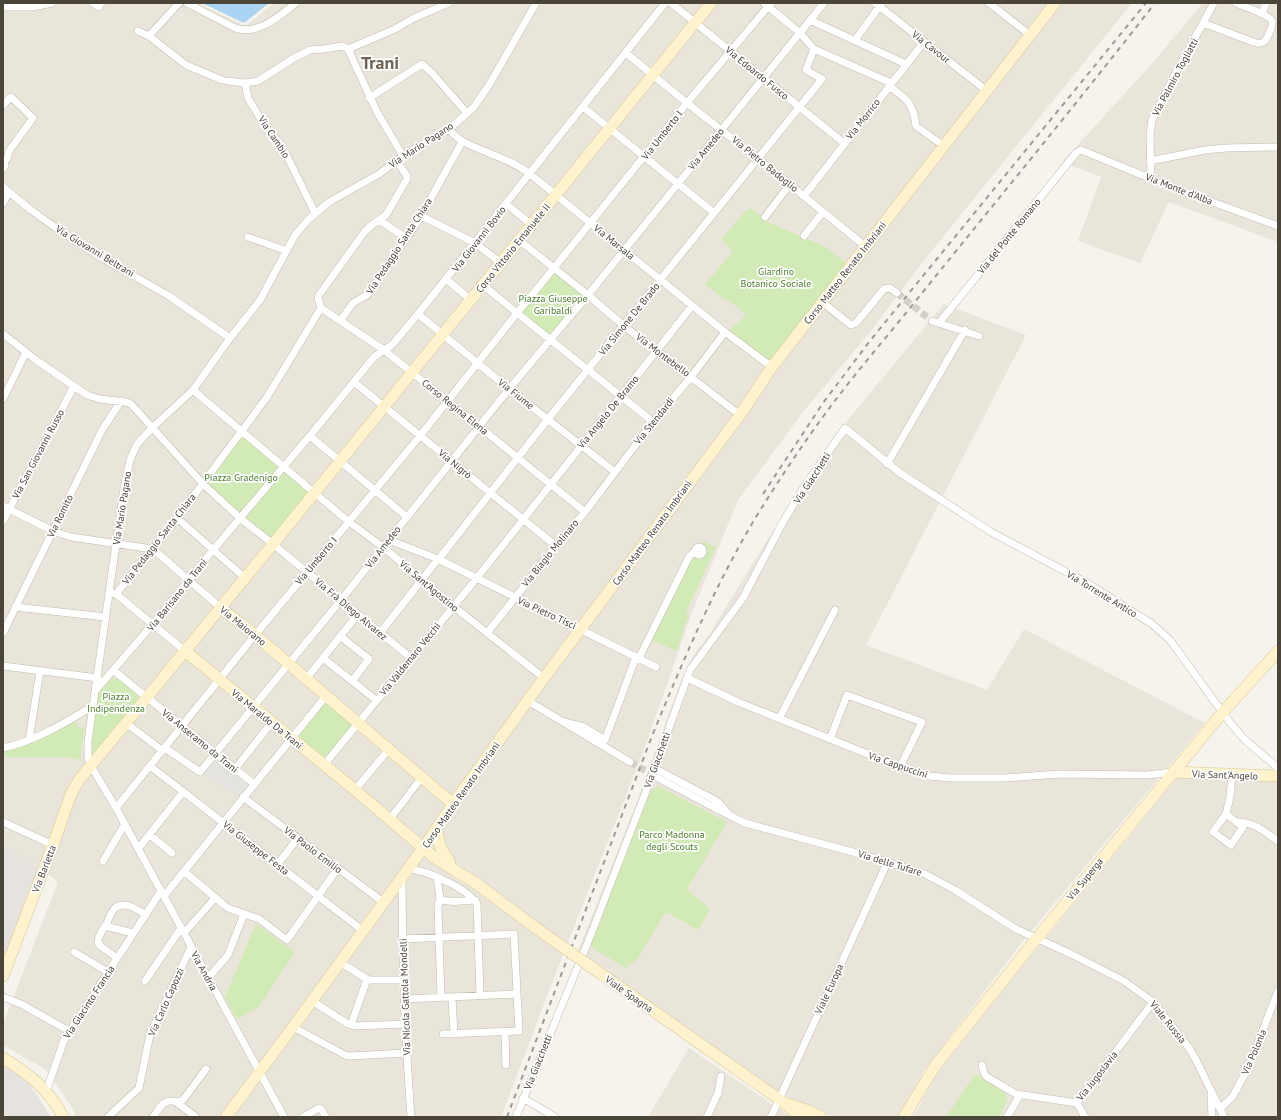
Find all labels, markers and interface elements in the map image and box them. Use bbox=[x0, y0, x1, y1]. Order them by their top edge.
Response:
street label: Via Cavour bbox=[908, 27, 953, 66]
street label: Via Palmiro Togliatti bbox=[1149, 36, 1201, 119]
street label: Via Edoardo Fusco bbox=[722, 43, 792, 103]
district label: Trani bbox=[361, 51, 399, 74]
street label: Via Morrico bbox=[842, 96, 883, 143]
street label: Via Umberto I bbox=[638, 108, 685, 163]
street label: Via Cambio bbox=[255, 113, 293, 161]
street label: Via Mario Pagano bbox=[385, 119, 456, 171]
street label: Via Amedeo bbox=[684, 125, 727, 173]
street label: Via Pietro Badoglio bbox=[728, 133, 801, 195]
street label: Via Monte d'Alba bbox=[1142, 170, 1215, 208]
street label: Via Pedaggio Santa Chiara bbox=[362, 195, 435, 297]
street label: Via del Ponte Romano bbox=[974, 195, 1044, 277]
street label: Corso Vittorio Emanuele II bbox=[473, 201, 553, 295]
street label: Via Giovanni Bovio bbox=[449, 203, 509, 275]
street label: Corso Matteo Renato Imbriani bbox=[801, 219, 889, 327]
street label: Via Marsala bbox=[590, 221, 637, 263]
street label: Via Giovanni Beltrani bbox=[52, 222, 137, 280]
park label: Giardino Botanico Sociale bbox=[741, 265, 811, 290]
street label: Via Simone De Brado bbox=[595, 280, 662, 359]
park label: Piazza Giuseppe Garibaldi bbox=[518, 292, 588, 317]
street label: Via Montebello bbox=[632, 330, 693, 380]
street label: Via Angelo De Bramo bbox=[574, 373, 641, 452]
street label: Via Fiume bbox=[494, 375, 537, 412]
street label: Corso Regina Elena bbox=[419, 376, 491, 438]
street label: Via Stendardi bbox=[630, 395, 677, 448]
street label: Via San Giovanni Russo bbox=[8, 407, 67, 502]
street label: Via Nigrò bbox=[435, 446, 474, 481]
street label: Via Giacchetti bbox=[790, 450, 833, 507]
street label: Via Mario Pagano bbox=[110, 470, 134, 547]
park label: Piazza Gradenigo bbox=[204, 471, 278, 484]
street label: Corso Matteo Renato Imbriani bbox=[609, 478, 695, 588]
street label: Via Pedaggio Santa Chiara bbox=[119, 491, 199, 588]
street label: Via Romito bbox=[44, 492, 76, 541]
street label: Via Biagio Molinaro bbox=[518, 516, 581, 590]
street label: Via Amedeo bbox=[362, 523, 404, 572]
street label: Via Umberto I bbox=[291, 534, 340, 589]
street label: Via Barisano da Trani bbox=[143, 556, 210, 635]
street label: Via Sant'Agostino bbox=[396, 557, 461, 615]
street label: Via Torrente Antico bbox=[1063, 567, 1140, 620]
street label: Via Frà Diego Alvarez bbox=[311, 574, 390, 643]
street label: Via Pietro Tisci bbox=[515, 593, 579, 632]
street label: Via Maiorano bbox=[216, 603, 269, 649]
street label: Via Valdemaro Vecchi bbox=[376, 620, 444, 699]
street label: Via Maraldo Da Trani bbox=[228, 685, 305, 752]
park label: Piazza Indipendenza bbox=[87, 690, 145, 715]
street label: Via Anseramo da Trani bbox=[158, 706, 241, 776]
street label: Via Giacchetti bbox=[641, 730, 673, 791]
street label: Corso Matteo Renato Imbriani bbox=[419, 739, 503, 851]
street label: Via Cappuccini bbox=[865, 748, 930, 781]
street label: Via Sant'Angelo bbox=[1191, 767, 1258, 783]
street label: Via Giuseppe Festa bbox=[219, 817, 292, 878]
street label: Via Paolo Emilio bbox=[280, 823, 345, 876]
park label: Parco Madonna degli Scouts bbox=[639, 828, 705, 853]
street label: Via Barletta bbox=[29, 843, 59, 896]
street label: Via delle Tufare bbox=[855, 847, 924, 879]
street label: Via Superga bbox=[1063, 855, 1106, 904]
street label: Via Nicola Gattola Mondelli bbox=[396, 938, 414, 1057]
street label: Via Andria bbox=[187, 948, 220, 993]
street label: Viale Europa bbox=[811, 962, 846, 1017]
street label: Via Giacinto Francia bbox=[60, 963, 118, 1042]
street label: Via Carlo Capozzi bbox=[145, 966, 187, 1039]
street label: Viale Spagna bbox=[602, 972, 655, 1015]
street label: Viale Russia bbox=[1146, 997, 1189, 1046]
street label: Via Polonia bbox=[1238, 1027, 1269, 1078]
street label: Via Giacchetti bbox=[521, 1032, 555, 1093]
street label: Via Jugoslavia bbox=[1073, 1048, 1120, 1104]

